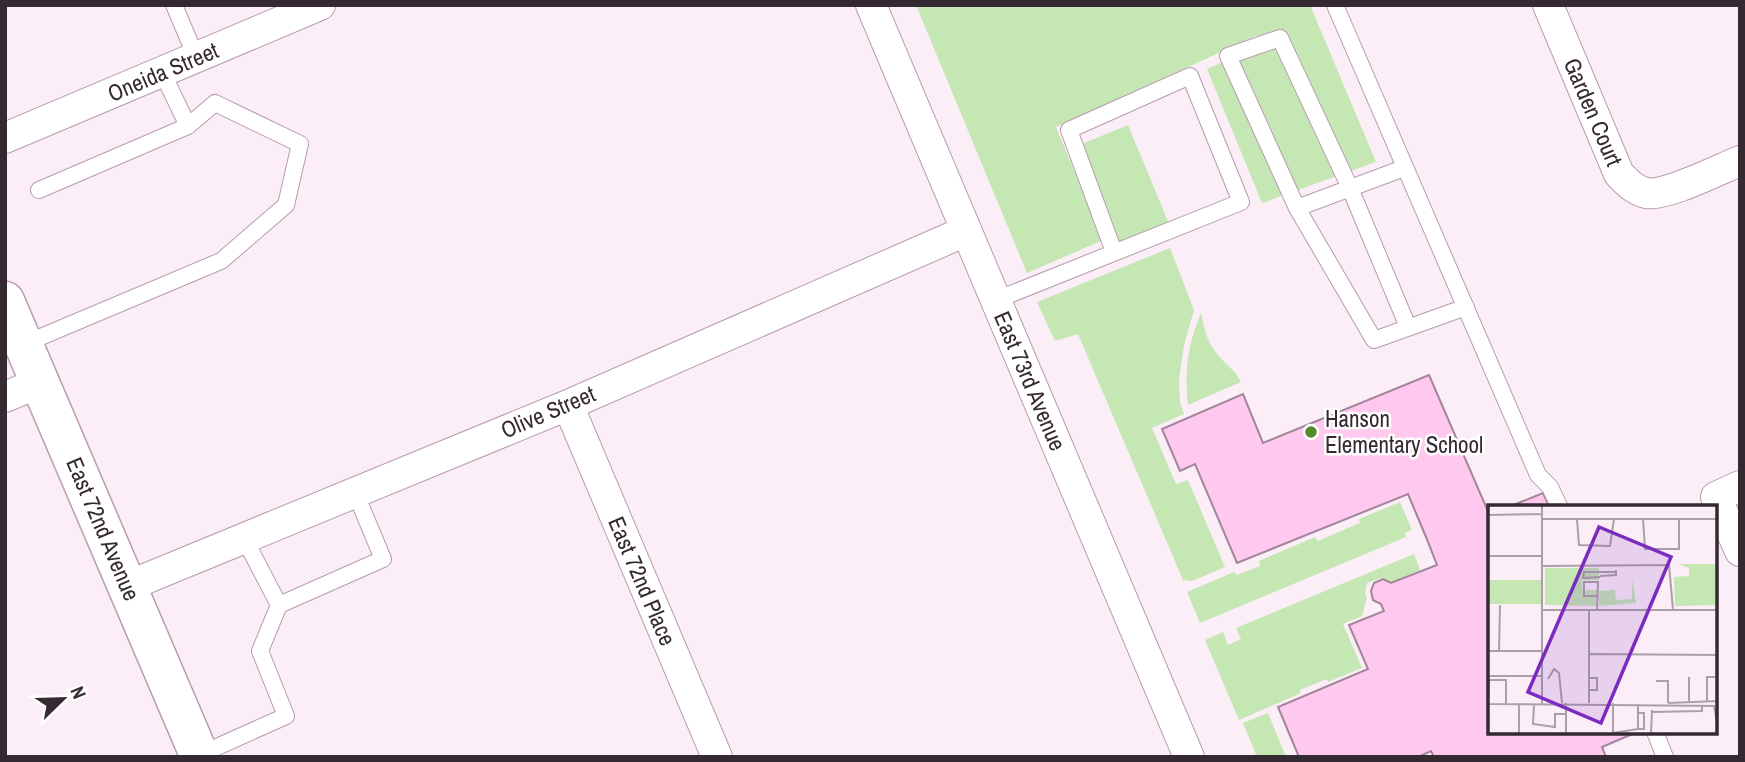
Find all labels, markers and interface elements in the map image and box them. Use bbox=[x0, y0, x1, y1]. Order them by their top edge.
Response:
street label: Oneida Street bbox=[103, 34, 223, 109]
street label: Garden Court bbox=[1557, 53, 1630, 170]
street label: East 73rd Avenue bbox=[987, 306, 1074, 455]
street label: Olive Street bbox=[496, 378, 600, 445]
place label: Hanson Elementary School bbox=[1325, 403, 1483, 460]
marker: Hanson Elementary School bbox=[1303, 424, 1319, 440]
street label: East 72nd Avenue bbox=[59, 452, 148, 605]
inset map bbox=[1488, 505, 1717, 734]
street label: East 72nd Place bbox=[601, 512, 684, 650]
north arrow bbox=[28, 664, 98, 734]
text: N bbox=[64, 682, 93, 703]

